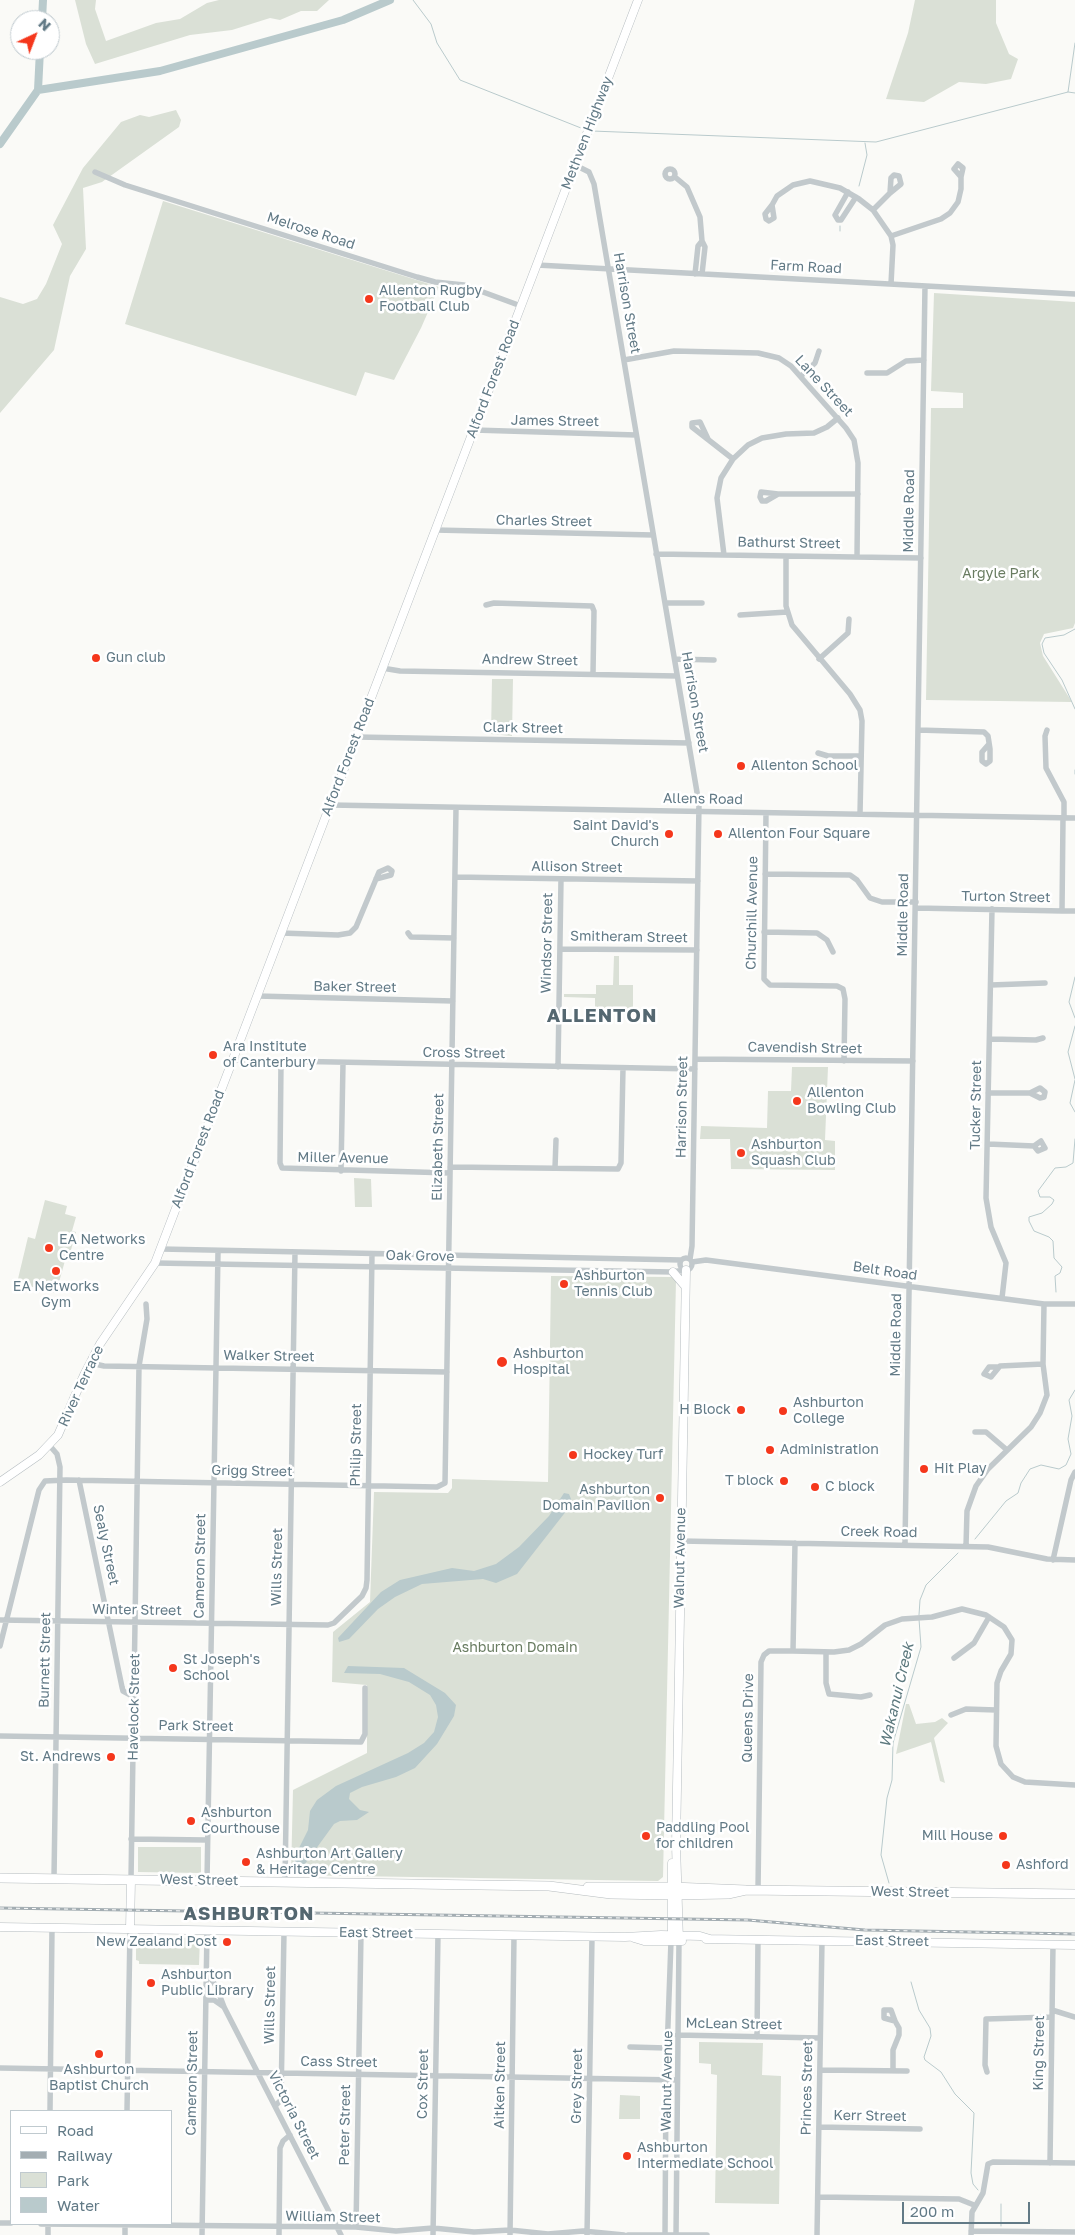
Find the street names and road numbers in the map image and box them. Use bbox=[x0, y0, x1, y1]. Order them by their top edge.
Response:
street label: Methven Highway bbox=[558, 74, 616, 192]
street label: Melrose Road bbox=[265, 209, 357, 253]
street label: Harrison Street bbox=[610, 251, 644, 355]
street label: Farm Road bbox=[770, 257, 842, 277]
street label: Alford Forest Road bbox=[463, 318, 523, 440]
street label: Lane Street bbox=[791, 352, 857, 420]
street label: James Street bbox=[511, 412, 599, 430]
street label: Middle Road bbox=[900, 469, 918, 553]
street label: Charles Street bbox=[496, 512, 592, 530]
street label: Bathurst Street bbox=[737, 534, 841, 552]
street label: Harrison Street bbox=[678, 650, 712, 754]
street label: Andrew Street bbox=[482, 651, 578, 669]
street label: Alford Forest Road bbox=[318, 696, 378, 818]
street label: Clark Street bbox=[483, 719, 563, 737]
street label: Allens Road bbox=[663, 790, 743, 808]
street label: Churchill Avenue bbox=[743, 856, 761, 970]
street label: Allison Street bbox=[531, 858, 623, 876]
street label: Middle Road bbox=[894, 873, 912, 957]
street label: Turton Street bbox=[961, 888, 1051, 906]
street label: Windsor Street bbox=[538, 893, 556, 993]
street label: Smitheram Street bbox=[570, 928, 688, 946]
street label: Baker Street bbox=[313, 978, 397, 996]
street label: Cavendish Street bbox=[747, 1039, 863, 1057]
street label: Cross Street bbox=[422, 1044, 506, 1062]
street label: Harrison Street bbox=[673, 1056, 691, 1158]
street label: Tucker Street bbox=[967, 1060, 985, 1150]
street label: Alford Forest Road bbox=[168, 1088, 228, 1210]
street label: Elizabeth Street bbox=[429, 1093, 447, 1201]
street label: Miller Avenue bbox=[297, 1149, 389, 1167]
street label: Oak Grove bbox=[386, 1247, 454, 1265]
street label: Belt Road bbox=[852, 1258, 918, 1284]
street label: Middle Road bbox=[887, 1293, 905, 1377]
street label: River Terrace bbox=[55, 1343, 107, 1429]
street label: Walker Street bbox=[223, 1347, 315, 1365]
street label: Philip Street bbox=[347, 1403, 365, 1487]
street label: Grigg Street bbox=[211, 1462, 293, 1480]
street label: Sealy Street bbox=[89, 1503, 123, 1587]
street label: Walnut Avenue bbox=[671, 1507, 689, 1609]
street label: Cameron Street bbox=[191, 1513, 209, 1619]
street label: Creek Road bbox=[840, 1523, 918, 1541]
street label: Wills Street bbox=[268, 1528, 286, 1606]
street label: Winter Street bbox=[92, 1601, 182, 1619]
street label: Burnett Street bbox=[36, 1612, 54, 1708]
street label: Havelock Street bbox=[125, 1653, 143, 1761]
street label: Queens Drive bbox=[739, 1673, 757, 1763]
street label: Park Street bbox=[158, 1717, 234, 1735]
street label: West Street bbox=[159, 1871, 239, 1889]
street label: West Street bbox=[870, 1883, 950, 1901]
street label: East Street bbox=[339, 1924, 413, 1942]
street label: East Street bbox=[855, 1932, 929, 1950]
street label: Wills Street bbox=[261, 1966, 279, 2044]
street label: McLean Street bbox=[685, 2015, 783, 2033]
street label: King Street bbox=[1030, 2015, 1048, 2091]
street label: Cameron Street bbox=[183, 2030, 201, 2136]
street label: Walnut Avenue bbox=[658, 2030, 676, 2132]
street label: Princes Street bbox=[798, 2040, 816, 2136]
street label: Aitken Street bbox=[491, 2041, 509, 2129]
street label: Grey Street bbox=[568, 2048, 586, 2124]
street label: Cox Street bbox=[414, 2049, 432, 2119]
street label: Cass Street bbox=[300, 2053, 378, 2071]
street label: Victoria Street bbox=[265, 2068, 323, 2162]
street label: Peter Street bbox=[336, 2084, 354, 2166]
street label: Kerr Street bbox=[833, 2107, 907, 2125]
street label: William Street bbox=[285, 2208, 381, 2226]

